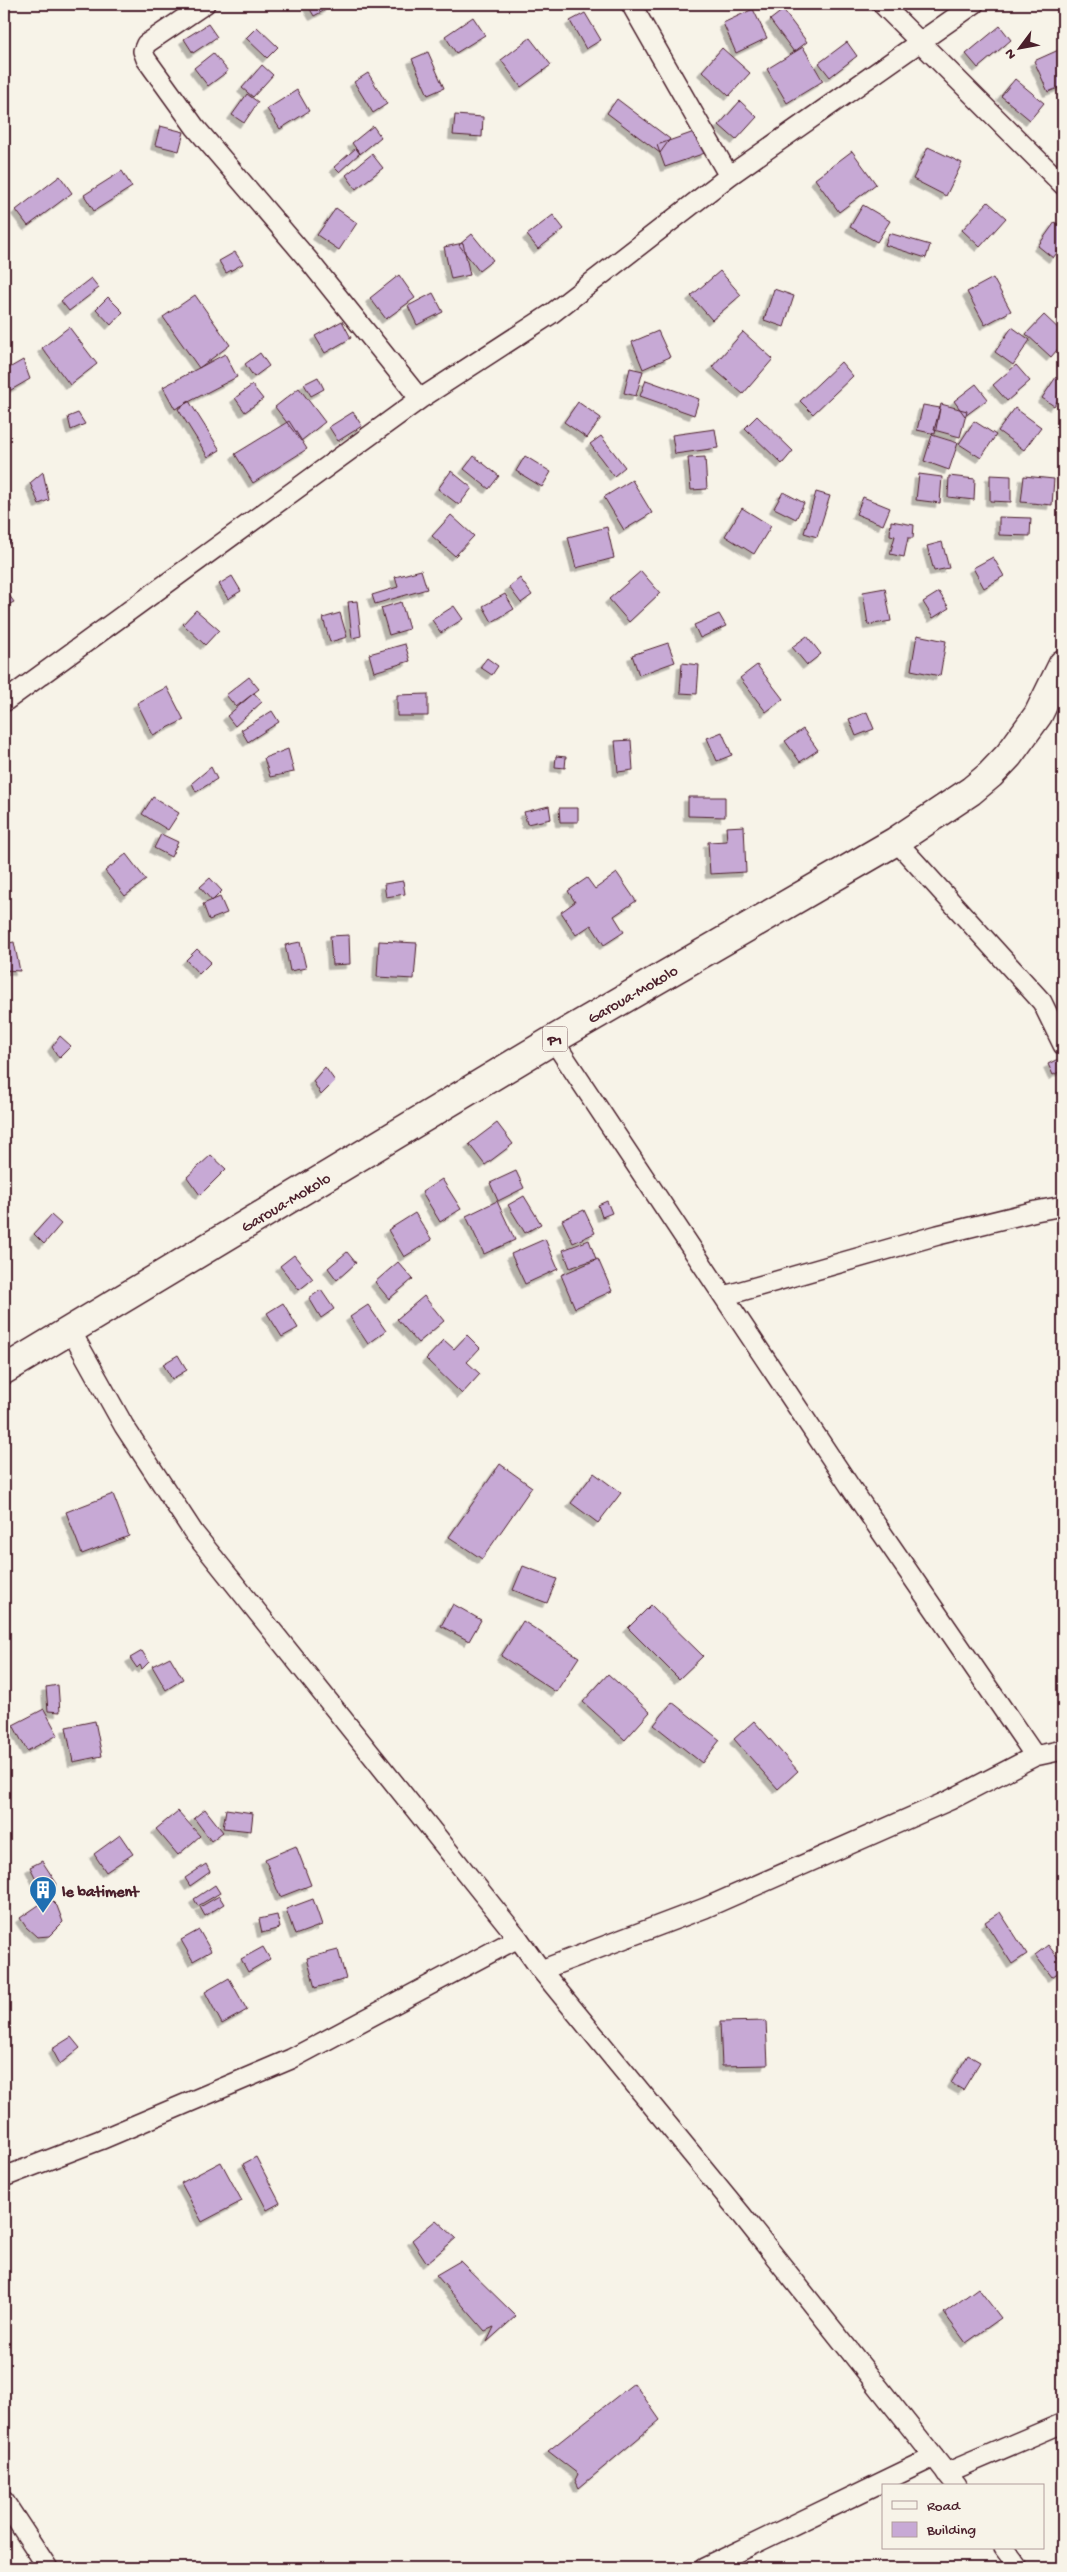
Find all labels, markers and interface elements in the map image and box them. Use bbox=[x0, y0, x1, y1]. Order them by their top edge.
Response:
north arrow bbox=[994, 22, 1044, 72]
text: N bbox=[1001, 45, 1021, 62]
street label: Garoua-Mokolo bbox=[585, 963, 682, 1030]
road number: P1 bbox=[542, 1026, 568, 1052]
street label: Garoua-Mokolo bbox=[239, 1170, 335, 1238]
building icon: le batiment bbox=[28, 1875, 58, 1914]
place label: le batiment bbox=[61, 1884, 140, 1903]
legend bbox=[882, 2484, 1044, 2550]
text: Road bbox=[927, 2498, 961, 2516]
text: Building bbox=[926, 2522, 976, 2540]

